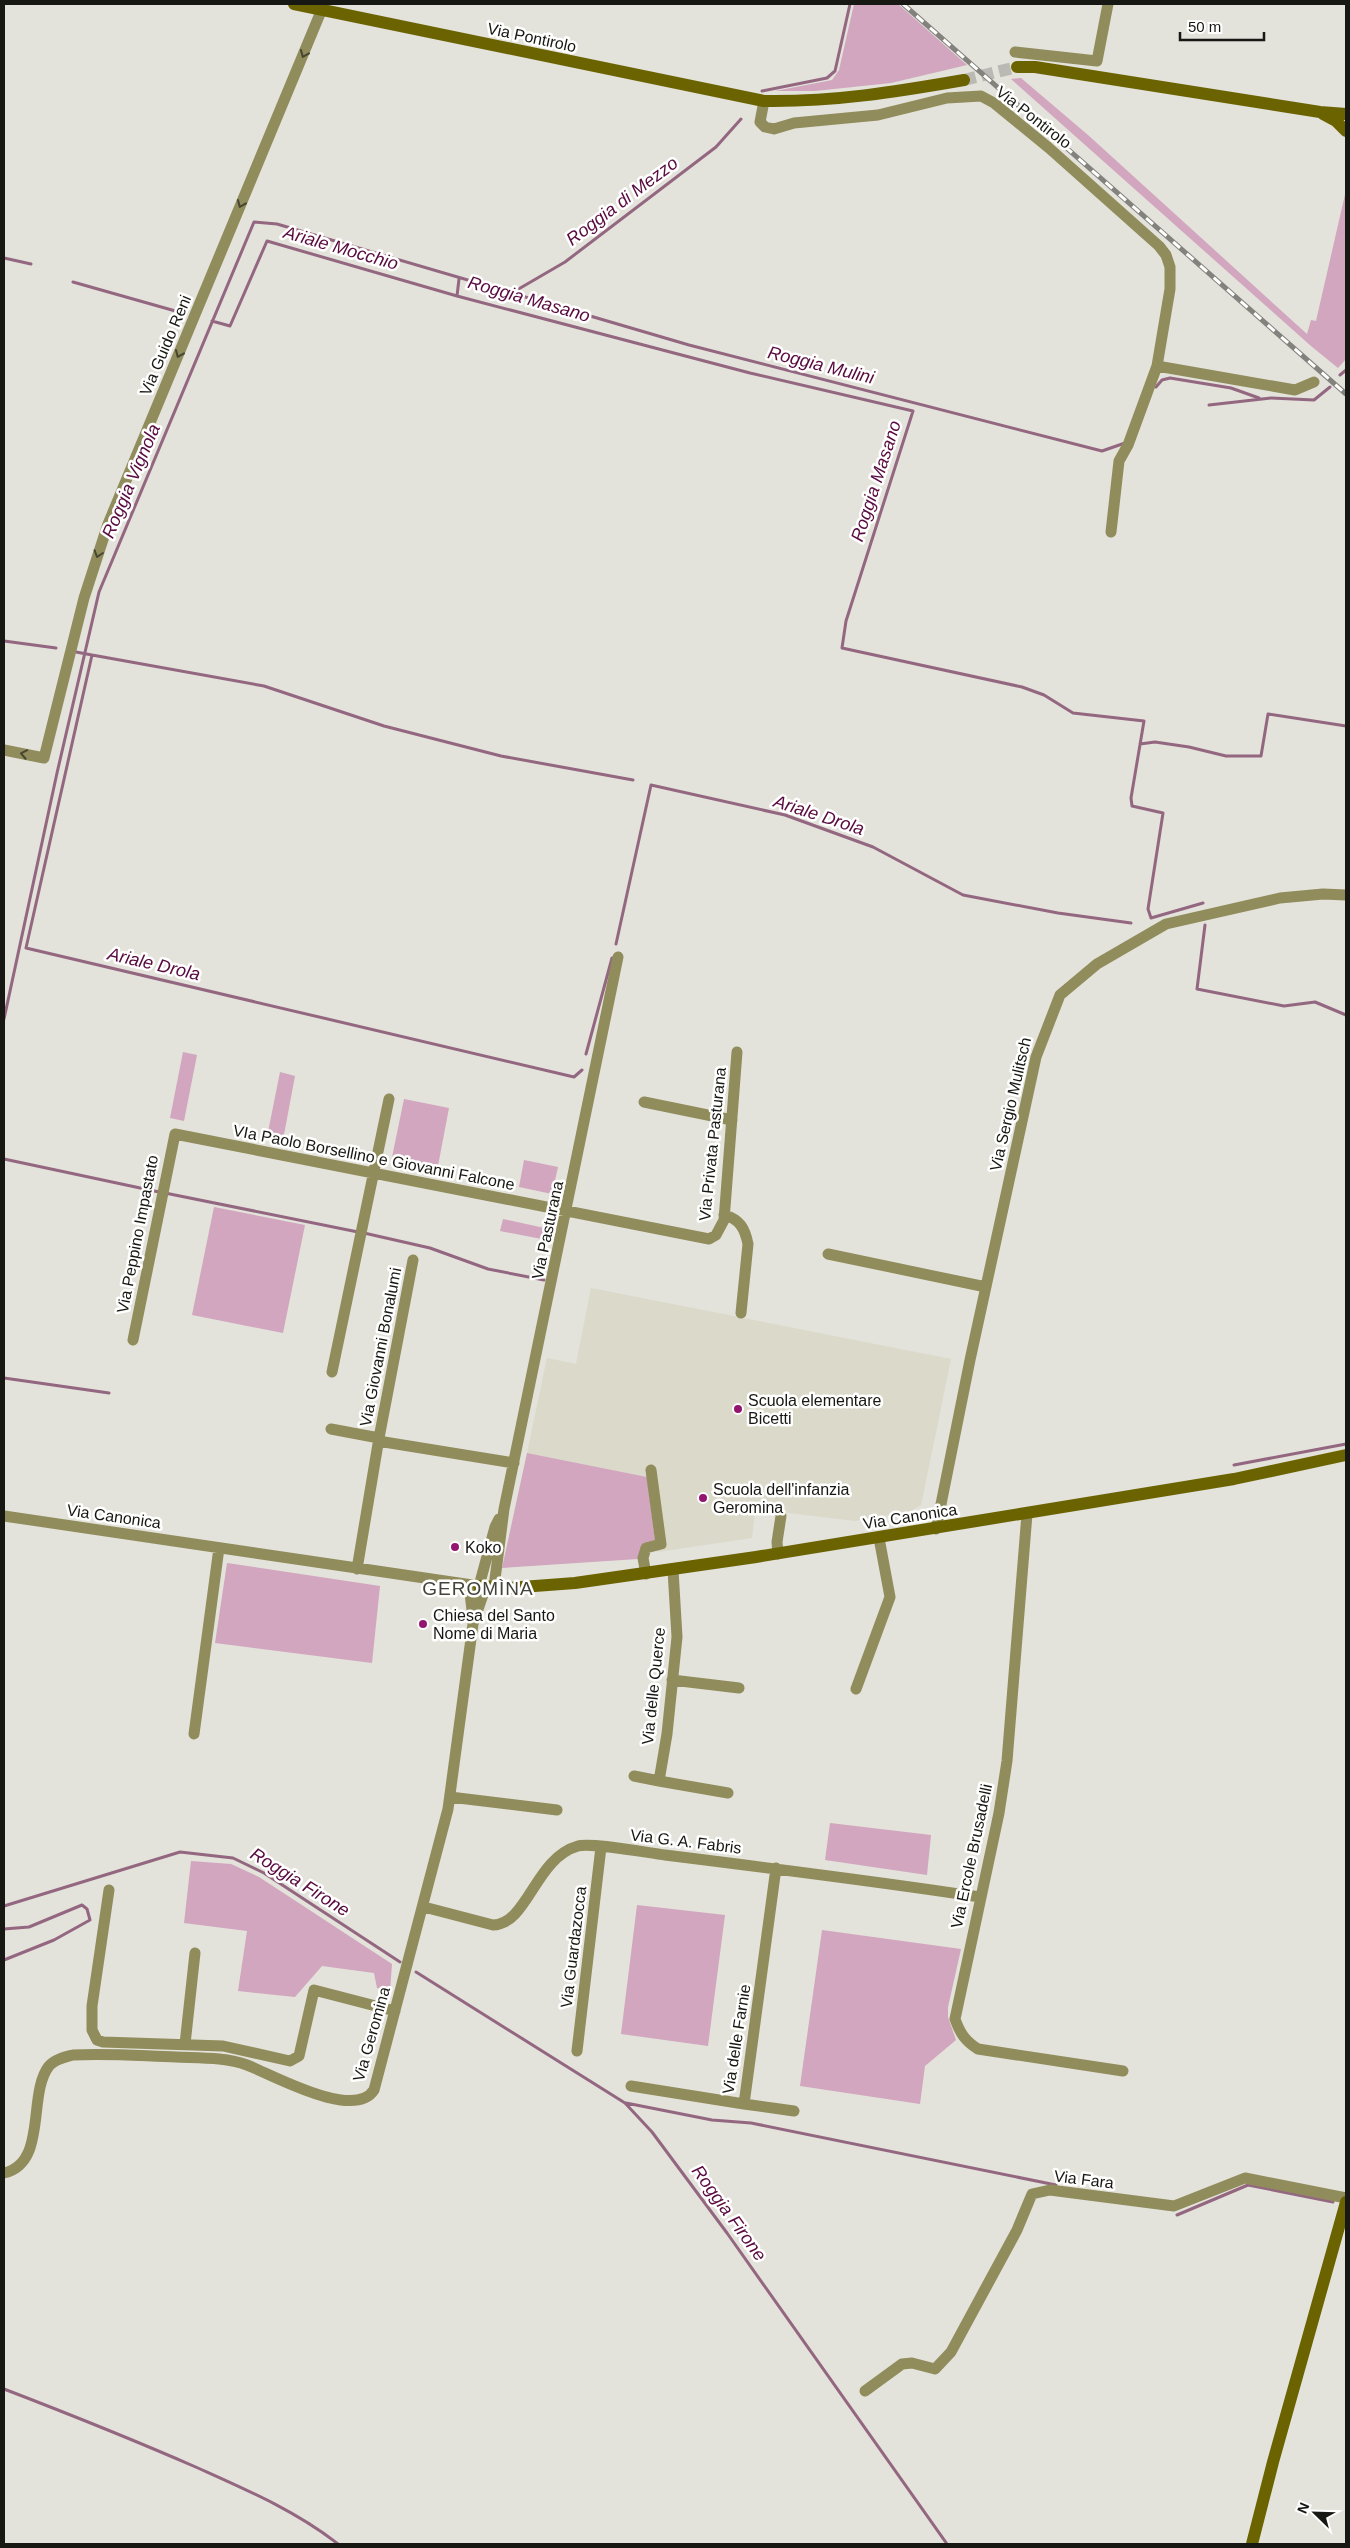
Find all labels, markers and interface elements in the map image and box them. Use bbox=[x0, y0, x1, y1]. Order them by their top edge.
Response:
scale bar bbox=[1180, 10, 1264, 42]
text: 50 m bbox=[1188, 18, 1221, 35]
street label: Via Pontirolo bbox=[486, 20, 578, 55]
one-way arrow bbox=[299, 49, 310, 58]
street label: Via Pontirolo bbox=[993, 83, 1075, 152]
water label: Roggia di Mezzo bbox=[562, 153, 682, 249]
one-way arrow bbox=[237, 199, 247, 208]
water label: Ariale Mocchio bbox=[281, 222, 400, 274]
water label: Roggia Masano bbox=[466, 272, 592, 326]
street label: Via Guido Reni bbox=[137, 292, 194, 398]
water label: Roggia Mulini bbox=[766, 342, 877, 388]
one-way arrow bbox=[174, 349, 185, 358]
water label: Roggia Masano bbox=[847, 418, 905, 544]
water label: Roggia Vignola bbox=[98, 421, 164, 541]
one-way arrow bbox=[94, 549, 104, 557]
one-way arrow bbox=[20, 749, 28, 760]
water label: Ariale Drola bbox=[770, 791, 867, 839]
water label: Ariale Drola bbox=[105, 943, 202, 984]
street label: Via Sergio Mulitsch bbox=[987, 1036, 1034, 1173]
street label: Via Privata Pasturana bbox=[696, 1066, 729, 1222]
street label: VIa Paolo Borsellino e Giovanni Falcone bbox=[232, 1122, 516, 1193]
street label: Via Peppino Impastato bbox=[114, 1153, 161, 1315]
street label: Via Pasturana bbox=[529, 1179, 566, 1281]
street label: Via Giovanni Bonalumi bbox=[357, 1266, 404, 1428]
place label: Scuola elementare Bicetti bbox=[748, 1392, 882, 1427]
marker: Scuola elementare Bicetti bbox=[732, 1403, 744, 1415]
place label: Scuola dell'infanzia Geromina bbox=[713, 1481, 850, 1516]
marker: Scuola dell'infanzia Geromina bbox=[697, 1492, 709, 1504]
street label: Via Canonica bbox=[66, 1501, 162, 1532]
street label: Via Canonica bbox=[862, 1501, 958, 1532]
place label: Koko bbox=[465, 1539, 502, 1556]
marker: Koko bbox=[449, 1541, 461, 1553]
district label: GEROMÌNA bbox=[422, 1578, 534, 1599]
place label: Chiesa del Santo Nome di Maria bbox=[433, 1607, 555, 1642]
marker: Chiesa del Santo Nome di Maria bbox=[417, 1618, 429, 1630]
street label: Via delle Querce bbox=[639, 1626, 668, 1746]
street label: Via Ercole Brusadelli bbox=[948, 1782, 995, 1930]
street label: Via G. A. Fabris bbox=[629, 1826, 742, 1857]
water label: Roggia Firone bbox=[247, 1844, 353, 1920]
street label: Via Guardazocca bbox=[558, 1885, 589, 2009]
street label: Via delle Farnie bbox=[719, 1983, 754, 2095]
street label: Via Geromina bbox=[350, 1985, 393, 2083]
water label: Roggia Firone bbox=[688, 2161, 770, 2265]
street label: Via Fara bbox=[1053, 2167, 1115, 2192]
north arrow bbox=[1290, 2488, 1340, 2538]
text: N bbox=[1294, 2500, 1312, 2516]

